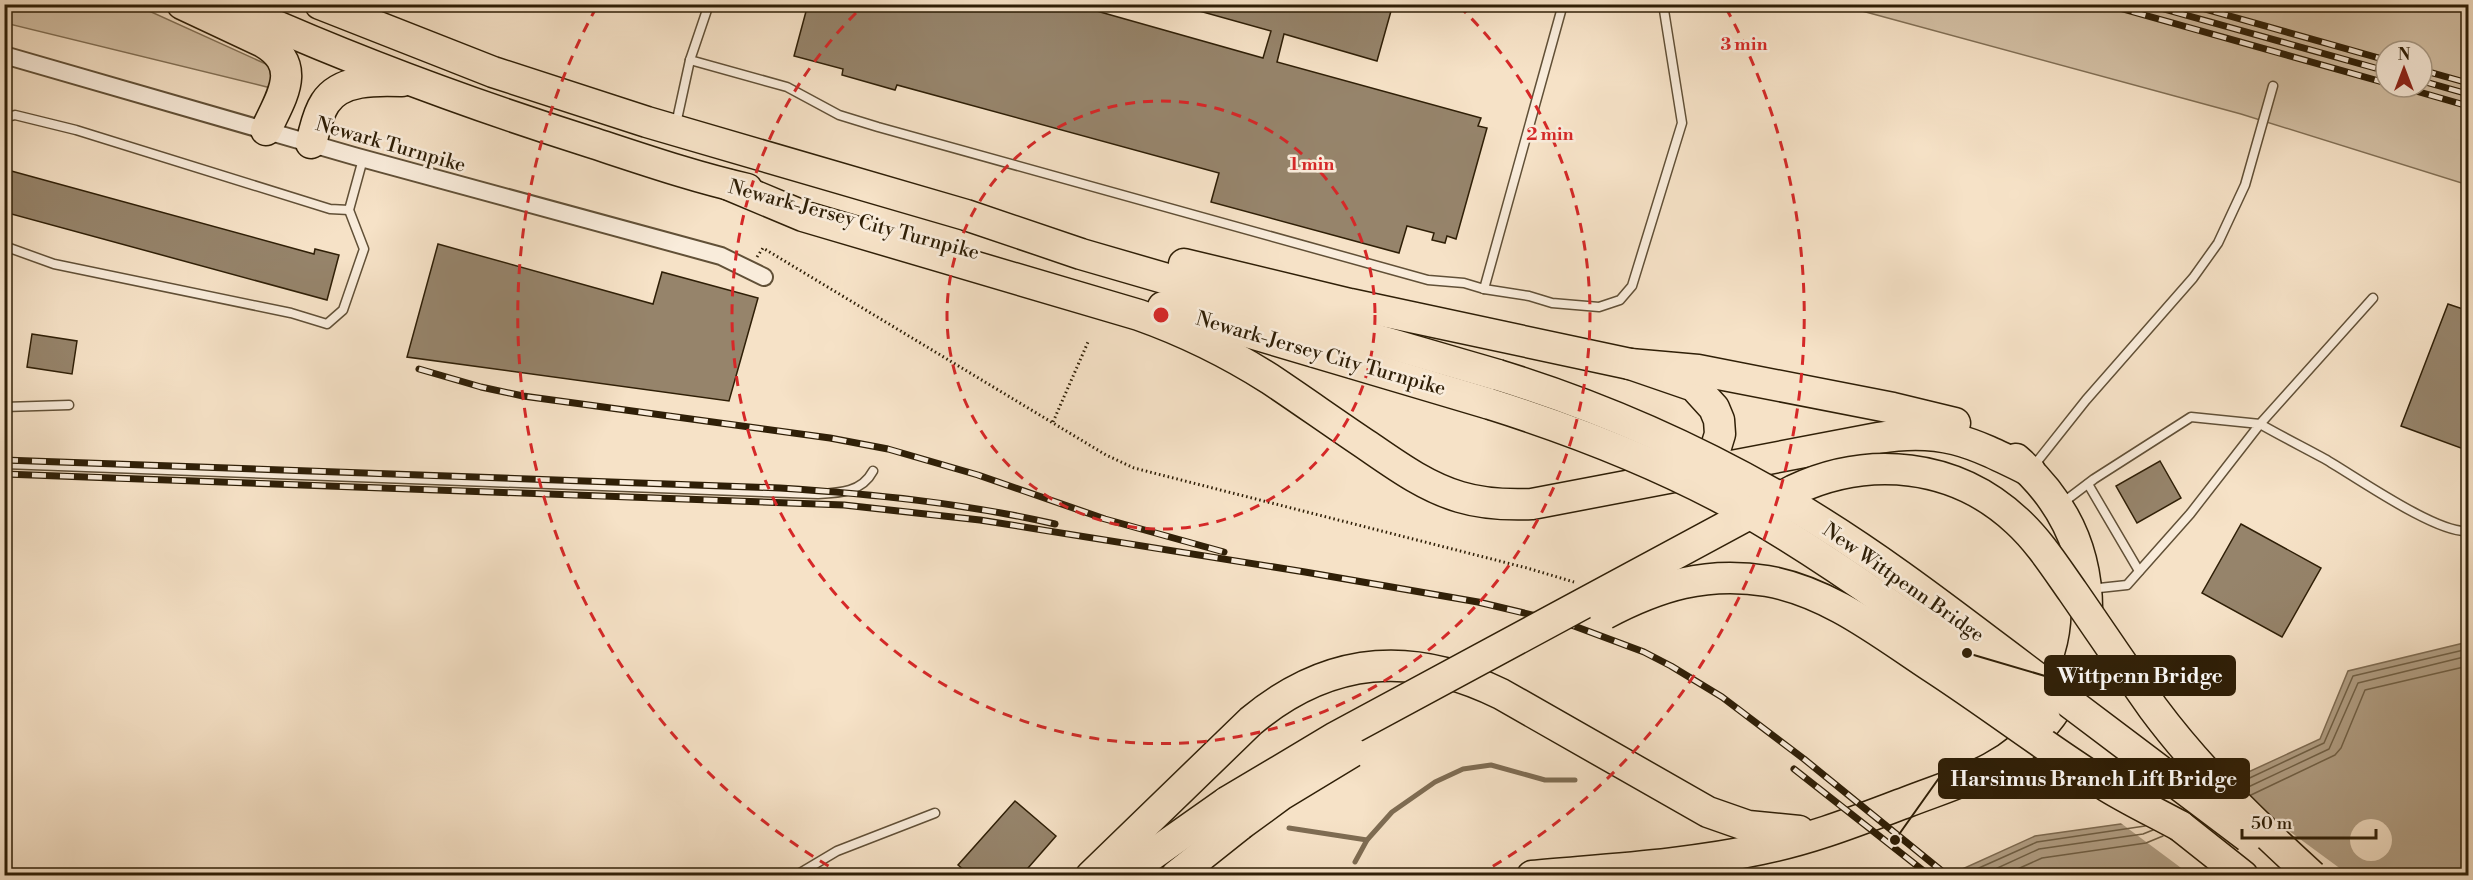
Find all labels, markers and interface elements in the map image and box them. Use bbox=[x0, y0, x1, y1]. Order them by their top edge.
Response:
text: 3 min bbox=[1721, 33, 1767, 56]
north arrow bbox=[2374, 39, 2434, 99]
text: N bbox=[2398, 45, 2411, 65]
street label: Newark Turnpike bbox=[313, 112, 469, 179]
text: 2 min bbox=[1526, 123, 1574, 146]
text: 1 min bbox=[1290, 153, 1334, 176]
street label: Newark-Jersey City Turnpike bbox=[725, 175, 982, 266]
centre of rings bbox=[1151, 305, 1171, 325]
street label: Newark-Jersey City Turnpike bbox=[1193, 307, 1448, 402]
street label: New Wittpenn Bridge bbox=[1818, 518, 1989, 648]
callout: Wittpenn Bridge bbox=[2045, 656, 2235, 695]
text: Wittpenn Bridge bbox=[2056, 664, 2223, 690]
callout: Harsimus Branch Lift Bridge bbox=[1939, 759, 2249, 798]
text: Harsimus Branch Lift Bridge bbox=[1951, 767, 2237, 793]
scale bar bbox=[2242, 802, 2376, 840]
text: 50 m bbox=[2251, 812, 2293, 835]

